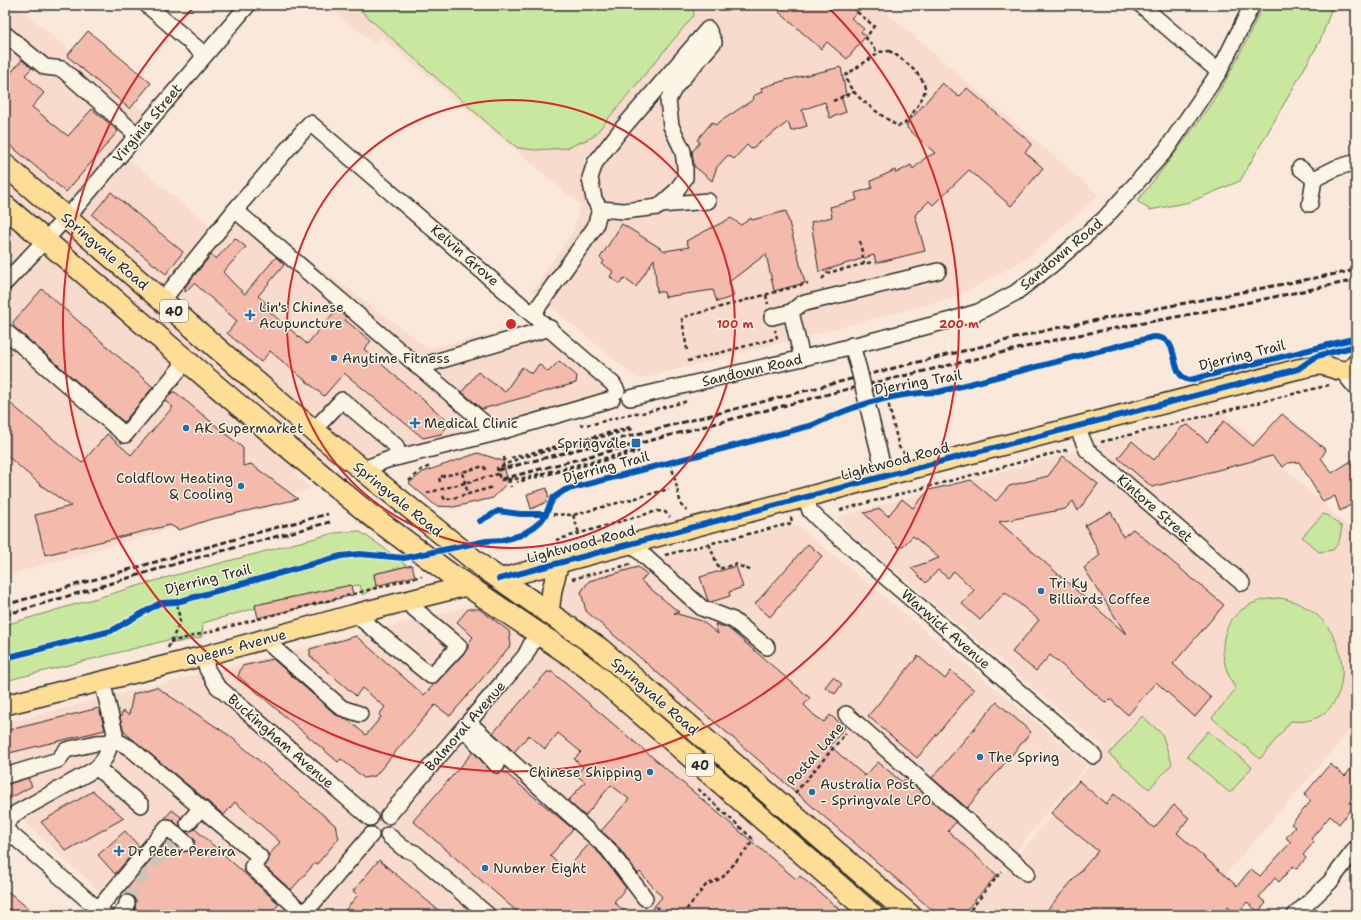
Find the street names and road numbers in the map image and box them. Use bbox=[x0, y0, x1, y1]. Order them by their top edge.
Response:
street label: Virginia Street bbox=[109, 80, 185, 166]
street label: Springvale Road bbox=[58, 208, 152, 294]
street label: Sandown Road bbox=[1016, 214, 1106, 294]
street label: Kelvin Grove bbox=[427, 220, 503, 290]
road number: 40 bbox=[160, 300, 188, 322]
street label: Djerring Trail bbox=[1197, 335, 1288, 374]
street label: Sandown Road bbox=[700, 350, 804, 390]
street label: Djerring Trail bbox=[873, 365, 964, 399]
street label: Lightwood Road bbox=[839, 438, 952, 484]
street label: Djerring Trail bbox=[561, 447, 652, 487]
street label: Springvale Road bbox=[350, 457, 446, 541]
street label: Kintore Street bbox=[1113, 470, 1197, 546]
street label: Lightwood Road bbox=[525, 521, 638, 567]
street label: Djerring Trail bbox=[163, 559, 254, 598]
street label: Warwick Avenue bbox=[898, 585, 994, 673]
street label: Queens Avenue bbox=[184, 625, 288, 669]
street label: Springvale Road bbox=[608, 653, 702, 739]
street label: Balmoral Avenue bbox=[421, 677, 509, 775]
street label: Buckingham Avenue bbox=[224, 690, 338, 792]
street label: Postal Lane bbox=[782, 718, 848, 790]
road number: 40 bbox=[686, 754, 714, 776]

